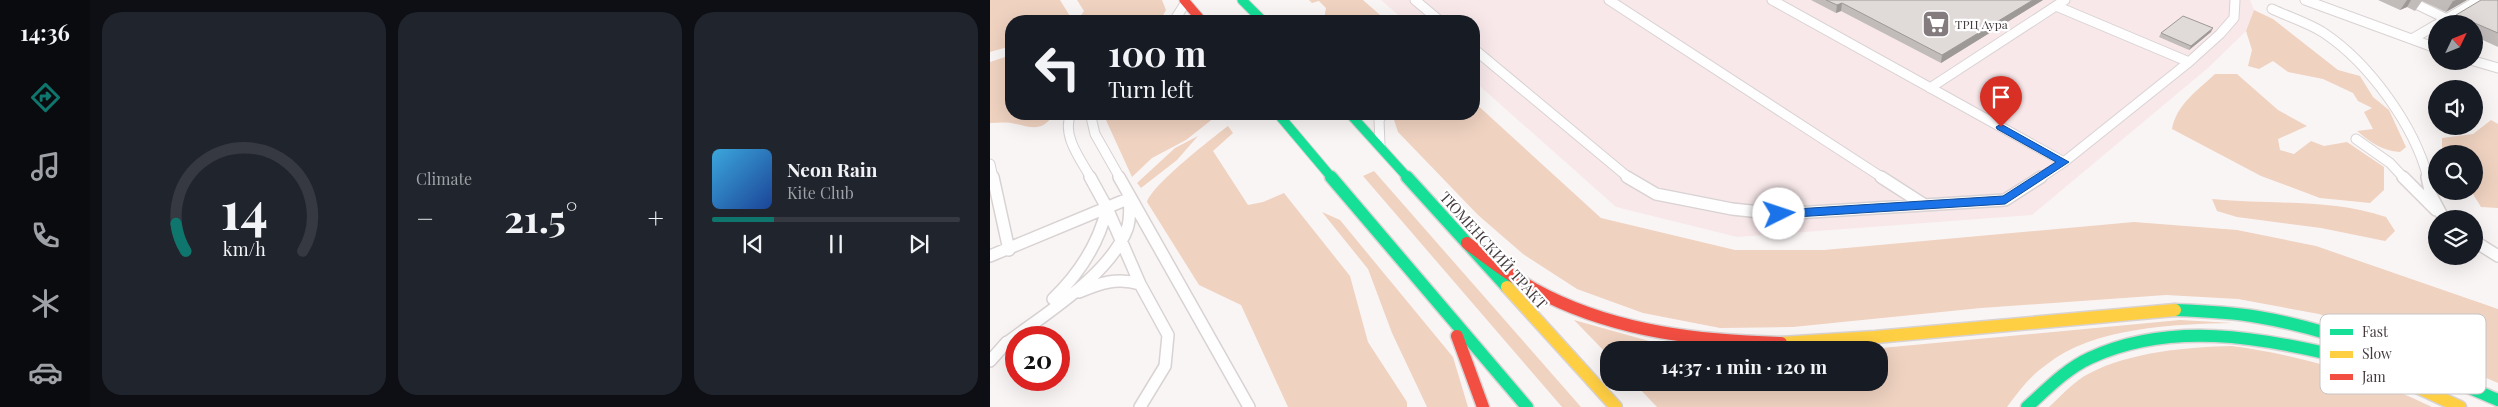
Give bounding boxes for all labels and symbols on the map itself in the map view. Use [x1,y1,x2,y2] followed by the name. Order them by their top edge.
[1921,9,1951,39] supermarket icon: ТРЦ Аура
[2428,15,2482,70] north arrow
[1955,16,2008,32] place label: ТРЦ Аура
[1980,76,2022,127] pin
[1436,187,1552,313] street label: ТЮМЕНСКИЙ ТРАКТ
[1752,187,1804,239] position arrow
[2320,314,2486,394] legend
[2362,322,2389,341] text: Fast
[1005,326,1070,391] speed limit sign: 20
[2362,344,2392,363] text: Slow
[2361,367,2386,386] text: Jam

